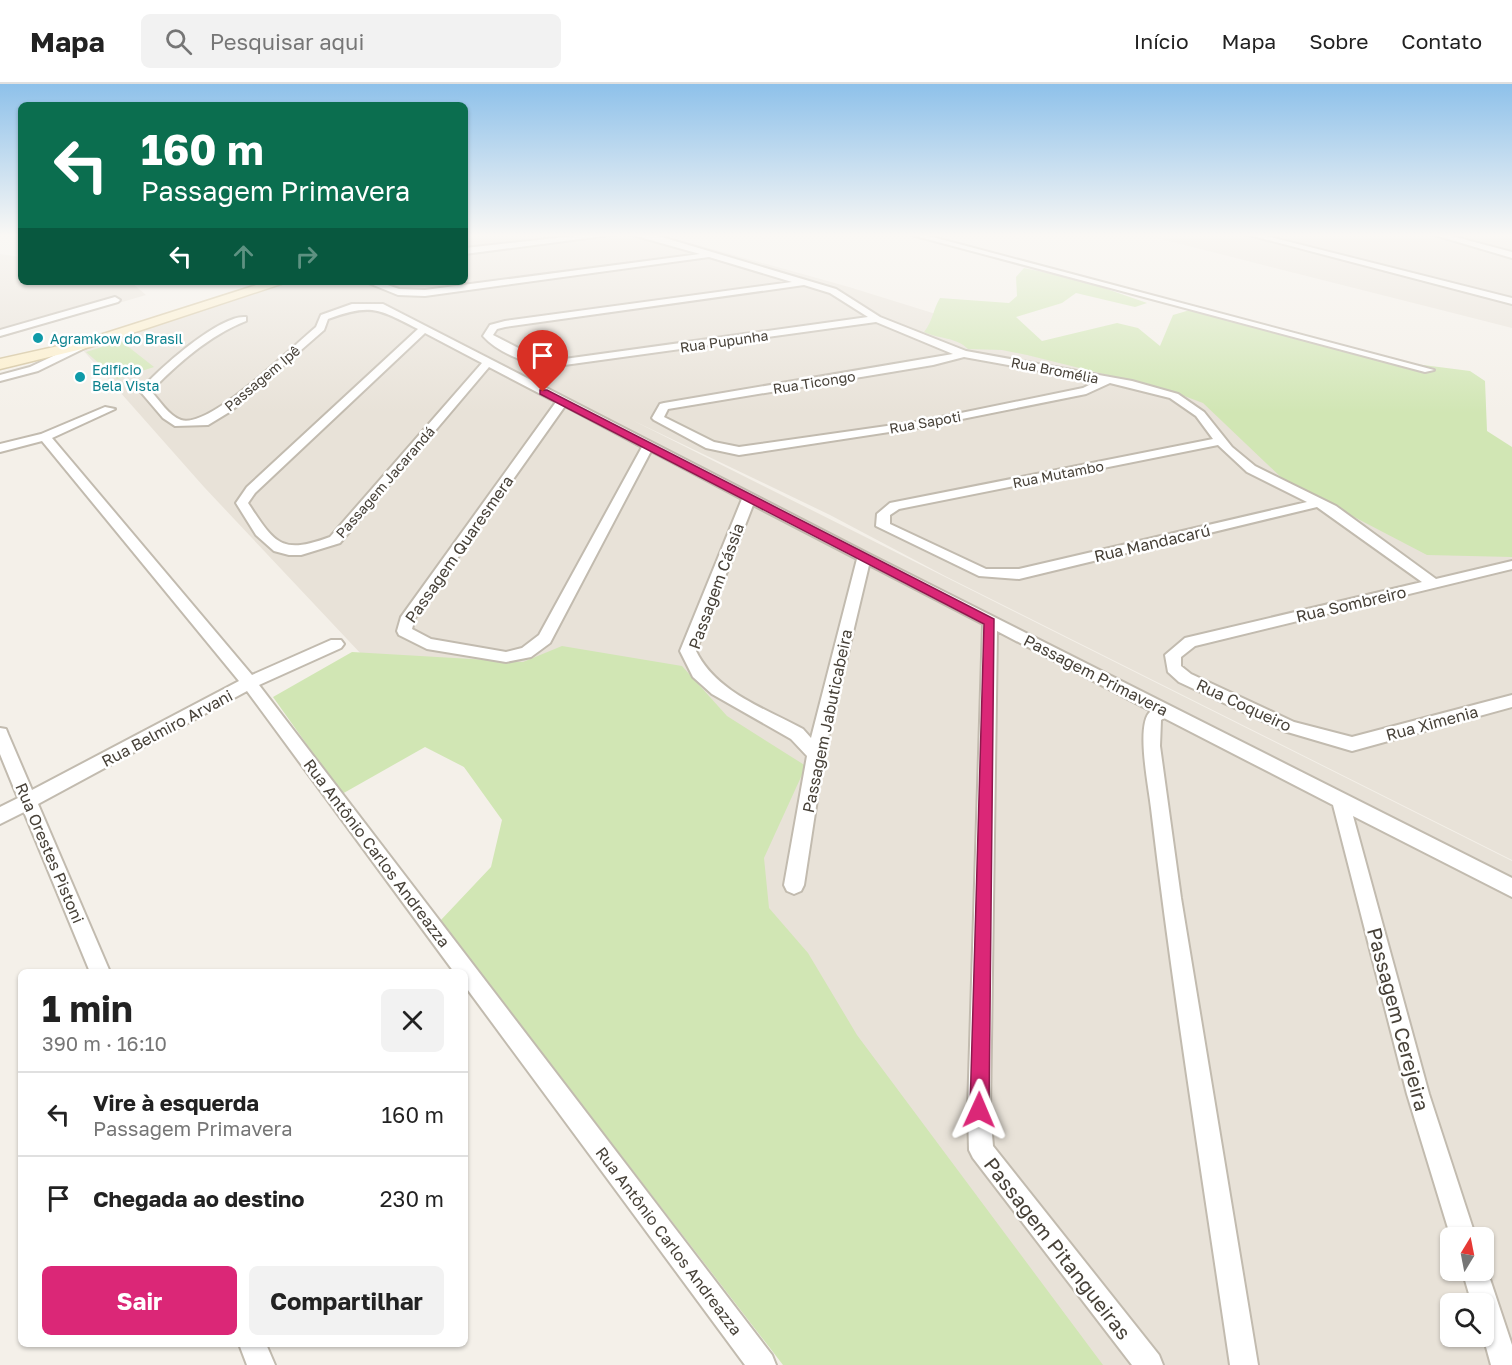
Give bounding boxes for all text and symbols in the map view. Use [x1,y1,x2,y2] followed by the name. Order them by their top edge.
[141,14,561,68] search box
[30,25,105,58] text: Mapa
[162,25,195,58] icon: search
[210,28,364,55] text: Pesquisar aqui
[1134,28,1189,54] text: Início
[1222,28,1276,54] text: Mapa
[1309,28,1368,54] text: Sobre
[1401,28,1482,54] text: Contato
[141,124,264,174] text: 160 m
[42,126,120,204] icon: left
[141,175,410,207] text: Passagem Primavera
[164,240,197,273] icon: left
[227,240,260,273] icon: ahead
[290,240,323,273] icon: right
[679,326,769,356] street label: Rua Pupunha
[50,330,183,347] place label: Agramkow do Brasil
[517,330,568,392] pin
[31,331,45,345] marker: Agramkow do Brasil
[526,339,559,372] icon: arrive
[221,341,303,415] street label: Passagem Ipê
[1010,353,1100,387] street label: Rua Bromélia
[92,361,159,394] place label: Edificio Bela Vista
[772,367,856,397] street label: Rua Ticongo
[73,370,87,384] marker: Edificio Bela Vista
[888,407,962,437] street label: Rua Sapoti
[332,423,438,541] street label: Passagem Jacarandá
[1011,457,1105,491] street label: Rua Mutambo
[400,471,518,627] street label: Passagem Quaresmera
[684,520,748,652] street label: Passagem Cássia
[1092,520,1212,566] street label: Rua Mandacarú
[1294,582,1408,626] street label: Rua Sombreiro
[798,627,856,815] street label: Passagem Jabuticabeira
[1020,630,1172,720] street label: Passagem Primavera
[1193,674,1295,736] street label: Rua Coqueiro
[98,685,236,771] street label: Rua Belmiro Arvani
[1384,701,1480,745] street label: Rua Ximenia
[300,755,454,951] street label: Rua Antônio Carlos Andreazza
[11,780,89,926] street label: Rua Orestes Pistoni
[1363,925,1435,1113] street label: Passagem Cerejeira
[42,987,133,1030] text: 1 min
[381,989,444,1052] button: close
[42,1031,167,1055] text: 390 m · 16:10
[947,1078,1011,1142] position arrow
[93,1089,259,1116] text: Vire à esquerda
[42,1098,75,1131] icon: left
[381,1101,444,1128] text: 160 m
[93,1116,292,1140] text: Passagem Primavera
[592,1143,746,1339] street label: Rua Antônio Carlos Andreazza
[980,1152,1136,1344] street label: Passagem Pitangueiras
[42,1182,75,1215] icon: arrive
[93,1185,305,1212] text: Chegada ao destino
[380,1185,444,1212] text: 230 m
[1440,1227,1494,1281] north arrow
[1440,1227,1494,1347] map controls
[42,1266,237,1335] button: Sair
[249,1266,444,1335] button: Compartilhar
[1440,1293,1494,1347] button: search

